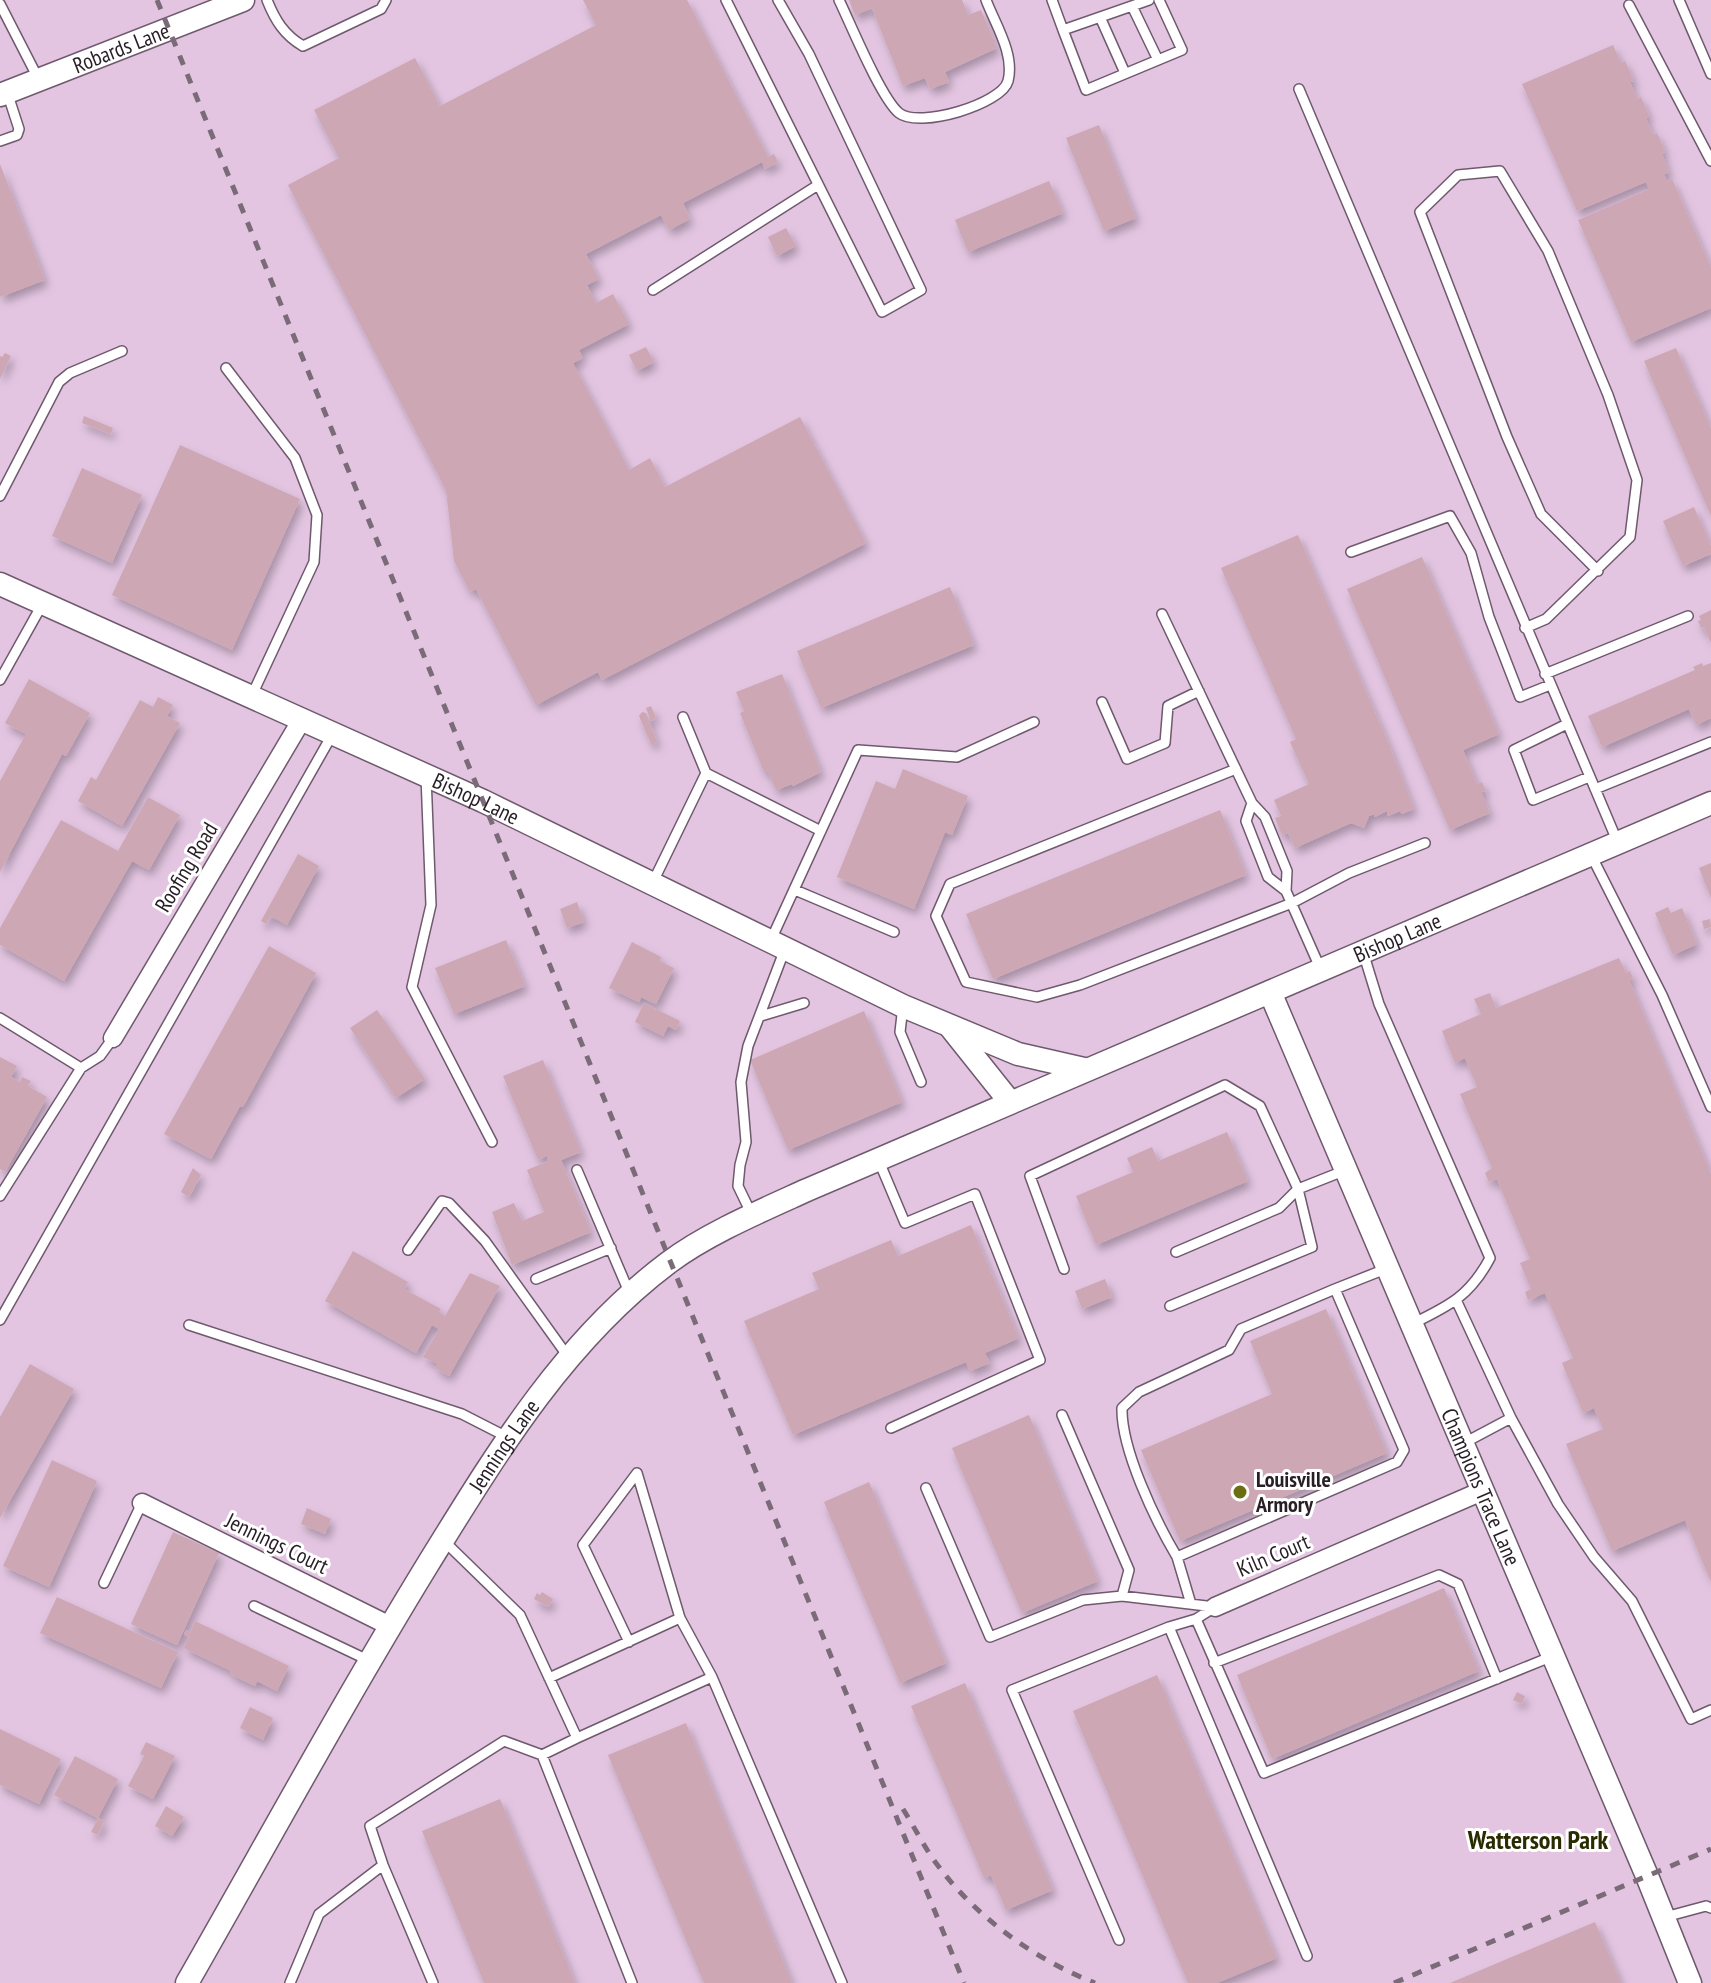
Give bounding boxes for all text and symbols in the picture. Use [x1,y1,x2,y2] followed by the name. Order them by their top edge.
[69,16,174,79] street label: Robards Lane
[428,766,524,831] street label: Bishop Lane
[148,817,224,917] street label: Roofing Road
[1349,906,1445,968] street label: Bishop Lane
[462,1394,545,1498] street label: Jennings Lane
[1435,1404,1527,1570] street label: Champions Trace Lane
[1255,1465,1331,1518] place label: Louisville Armory
[1231,1483,1249,1501] marker: Louisville Armory
[220,1506,333,1580] street label: Jennings Court
[1232,1527,1314,1583] street label: Kiln Court
[1467,1823,1609,1856] district label: Watterson Park

